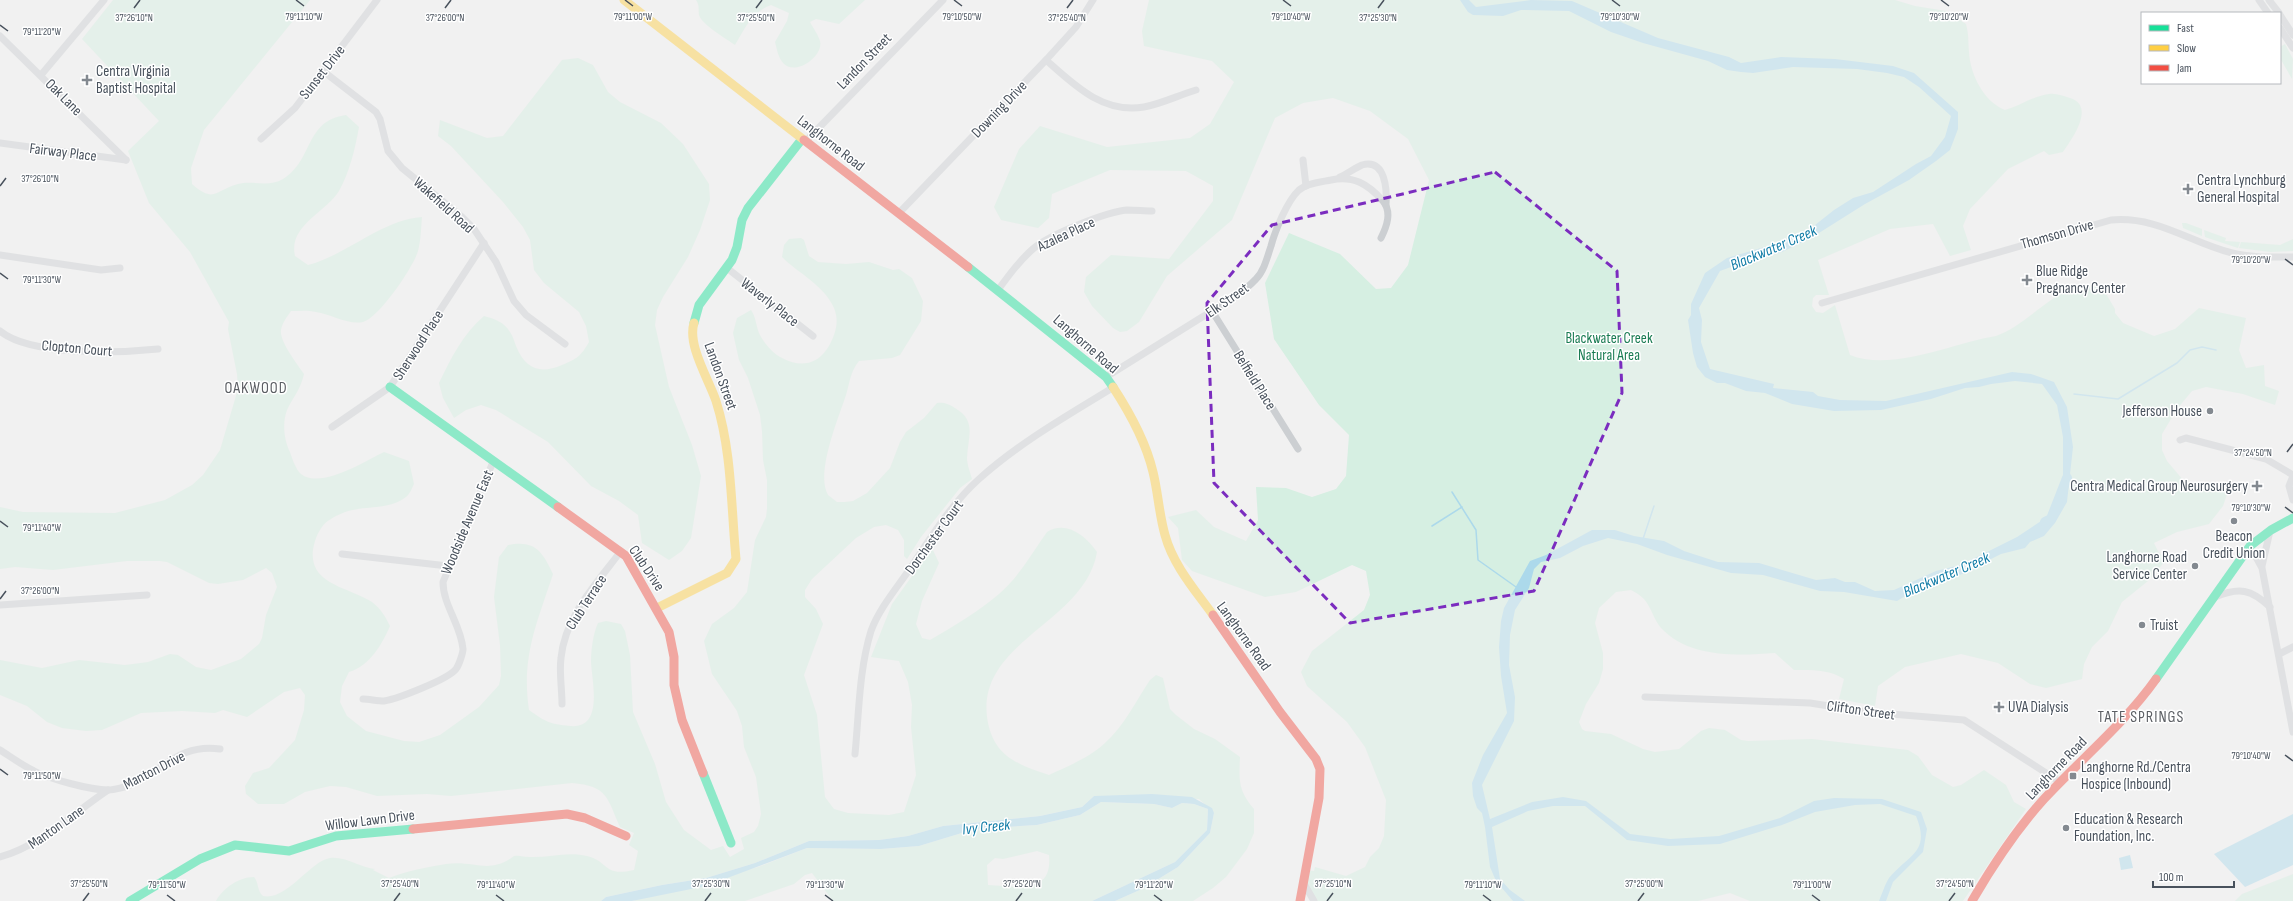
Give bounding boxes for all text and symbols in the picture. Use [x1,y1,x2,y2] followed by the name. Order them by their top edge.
[285,11,323,23] text: 79°11'10"W
[614,11,653,23] text: 79°11'00"W
[943,11,982,23] text: 79°10'50"W
[1271,11,1311,23] text: 79°10'40"W
[1600,11,1640,23] text: 79°10'30"W
[1930,11,1969,23] text: 79°10'20"W
[115,12,153,24] text: 37°26'10"N
[426,12,464,24] text: 37°26'00"N
[737,12,775,24] text: 37°25'50"N
[1048,12,1086,24] text: 37°25'40"N
[1359,12,1397,24] text: 37°25'30"N
[2141,12,2281,84] legend
[2177,21,2194,36] text: Fast
[23,26,61,38] text: 79°11'20"W
[833,29,896,93] street label: Landon Street
[295,41,349,103] street label: Sunset Drive
[2177,41,2196,56] text: Slow
[2176,61,2192,76] text: Jam
[96,62,176,98] place label: Centra Virginia Baptist Hospital
[81,74,93,86] marker: Centra Virginia Baptist Hospital
[41,75,86,120] street label: Oak Lane
[967,77,1031,142] street label: Downing Drive
[793,111,868,176] street label: Langhorne Road
[28,139,98,166] street label: Fairway Place
[2197,171,2286,207] place label: Centra Lynchburg General Hospital
[21,173,59,185] text: 37°26'10"N
[409,173,478,238] street label: Wakefield Road
[2182,183,2194,195] marker: Centra Lynchburg General Hospital
[1033,213,1098,256] street label: Azalea Place
[2019,215,2096,254] street label: Thomson Drive
[1727,221,1821,275] water label: Blackwater Creek
[2232,254,2271,266] text: 79°10'20"W
[2036,262,2126,298] place label: Blue Ridge Pregnancy Center
[23,274,61,286] text: 79°11'30"W
[737,274,803,331] street label: Waverly Place
[2021,274,2033,286] marker: Blue Ridge Pregnancy Center
[1202,278,1253,322] street label: Elk Street
[389,307,448,384] street label: Sherwood Place
[1049,311,1122,378] street label: Langhorne Road
[1565,329,1653,365] park label: Blackwater Creek Natural Area
[41,336,113,361] street label: Clopton Court
[700,340,742,413] street label: Landon Street
[1229,347,1280,413] street label: Belfield Place
[224,379,288,398] district label: OAKWOOD
[2122,402,2202,421] place label: Jefferson House
[2205,406,2215,416] marker: Jefferson House
[2234,447,2272,459] text: 37°24'50"N
[437,467,498,577] street label: Woodside Avenue East
[2070,477,2248,496] place label: Centra Medical Group Neurosurgery
[2251,480,2263,492] marker: Centra Medical Group Neurosurgery
[901,496,968,578] street label: Dorchester Court
[2231,502,2271,514] text: 79°10'30"W
[2229,516,2239,526] marker: Beacon Credit Union
[23,522,61,534] text: 79°11'40"W
[2203,527,2265,563] place label: Beacon Credit Union
[624,542,669,595] street label: Club Drive
[1900,548,1994,602] water label: Blackwater Creek
[2106,548,2188,584] place label: Langhorne Road Service Center
[2190,561,2200,571] marker: Langhorne Road Service Center
[562,571,611,634] street label: Club Terrace
[21,585,59,597] text: 37°26'00"N
[1212,598,1275,674] street label: Langhorne Road
[2150,616,2179,635] place label: Truist
[2137,620,2147,630] marker: Truist
[1826,696,1897,725] street label: Clifton Street
[2008,698,2069,717] place label: UVA Dialysis
[1993,701,2005,713] marker: UVA Dialysis
[2098,708,2184,727] district label: TATE SPRINGS
[2022,733,2091,804] street label: Langhorne Road
[120,747,188,794] street label: Manton Drive
[2231,750,2271,762] text: 79°10'40"W
[2081,758,2191,794] place label: Langhorne Rd./Centra Hospice (Inbound)
[23,770,61,782] text: 79°11'50"W
[2068,771,2078,781] marker: Langhorne Rd./Centra Hospice (Inbound)
[24,801,88,854] street label: Manton Lane
[324,806,416,835] street label: Willow Lawn Drive
[2074,810,2183,846] place label: Education & Research Foundation, Inc.
[961,815,1012,839] water label: Ivy Creek
[2061,823,2071,833] marker: Education & Research Foundation, Inc.
[2153,863,2234,889] scale bar
[2159,870,2184,885] text: 100 m
[70,878,108,890] text: 37°25'50"N
[381,878,419,890] text: 37°25'40"N
[692,878,730,890] text: 37°25'30"N
[1003,878,1041,890] text: 37°25'20"N
[1314,878,1352,890] text: 37°25'10"N
[1625,878,1663,890] text: 37°25'00"N
[1936,878,1974,890] text: 37°24'50"N
[148,879,186,891] text: 79°11'50"W
[477,879,515,891] text: 79°11'40"W
[806,879,844,891] text: 79°11'30"W
[1135,879,1173,891] text: 79°11'20"W
[1464,879,1502,891] text: 79°11'10"W
[1793,879,1832,891] text: 79°11'00"W

